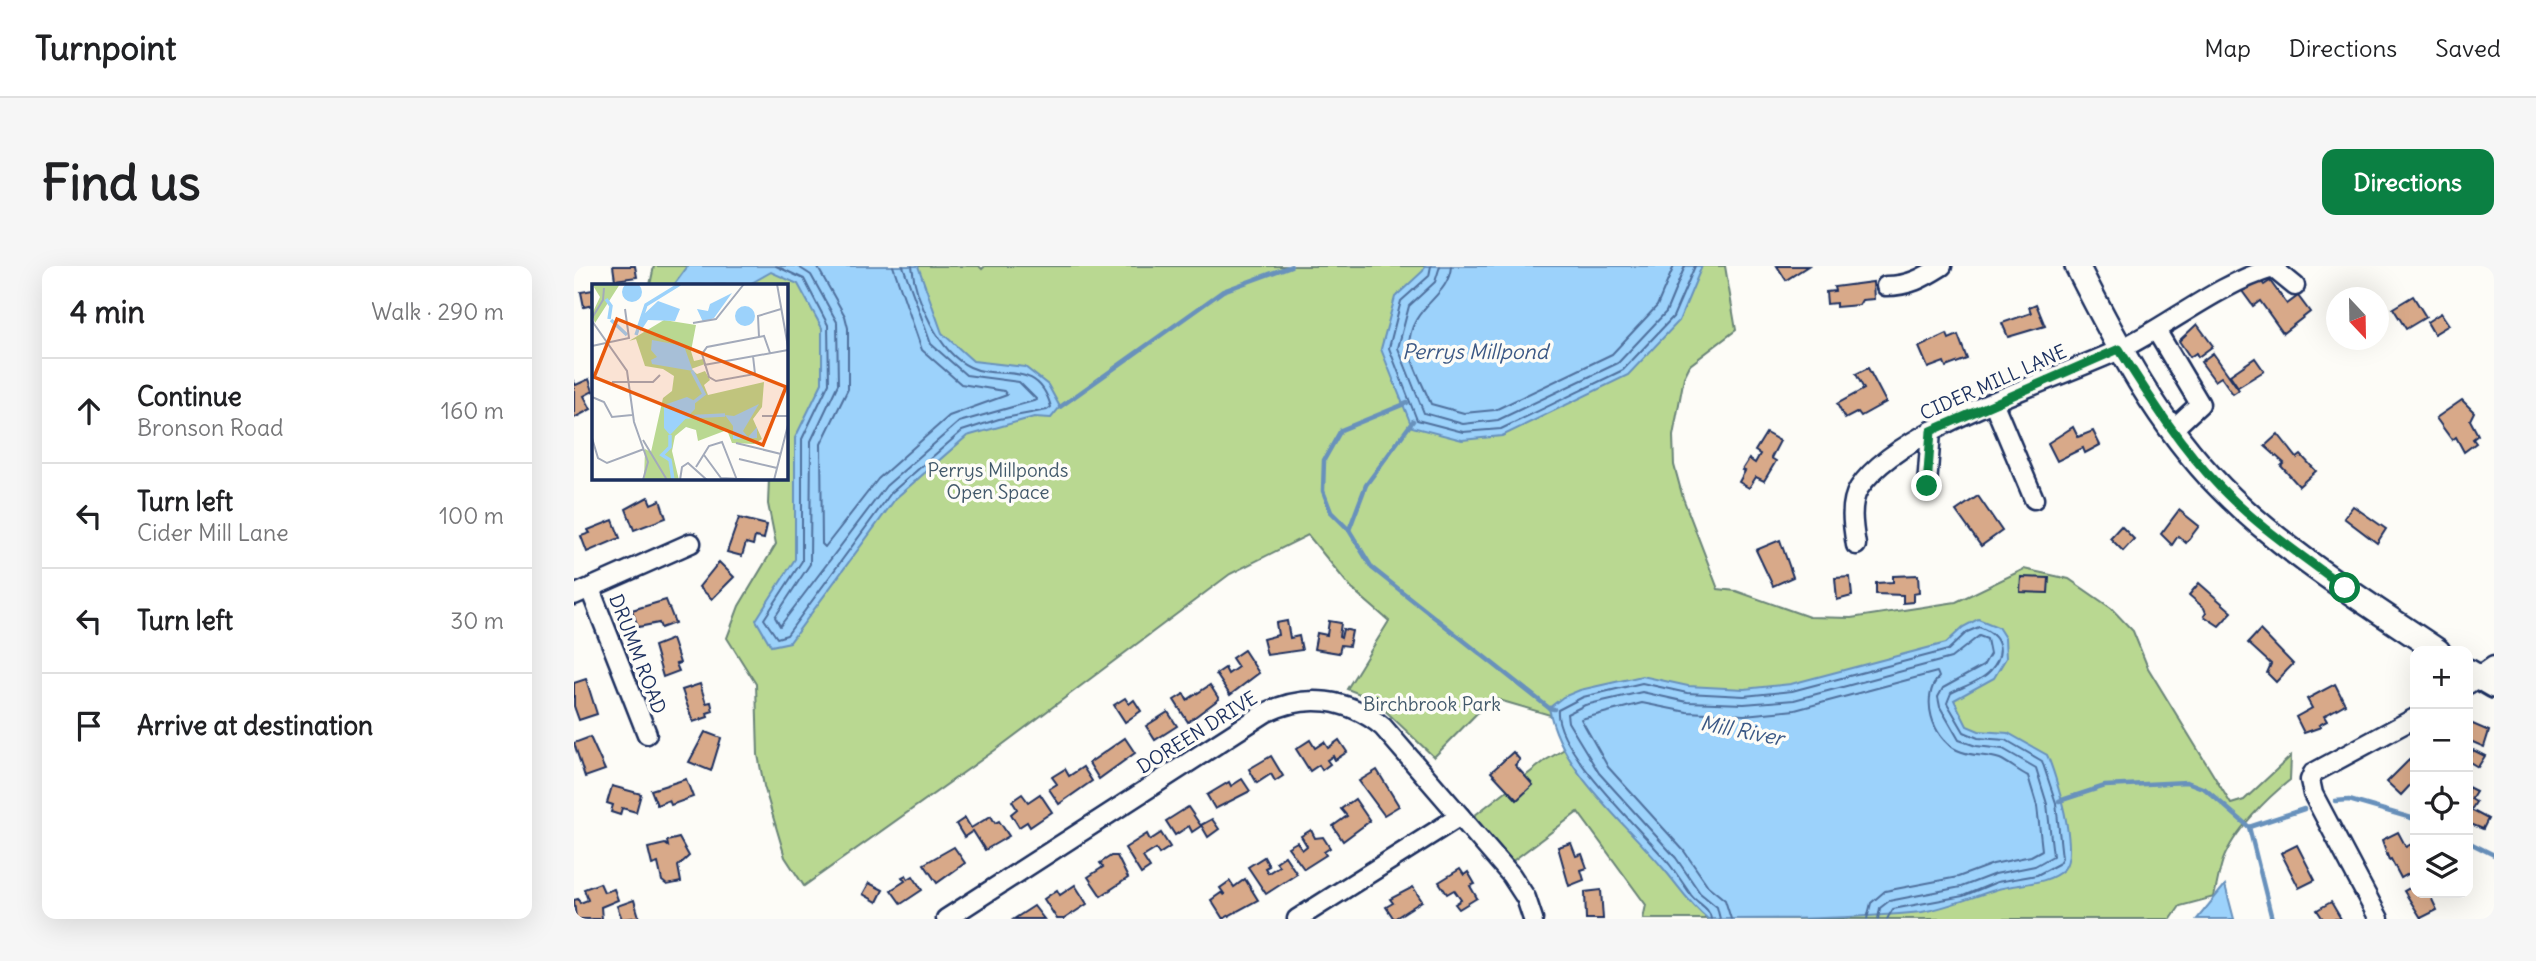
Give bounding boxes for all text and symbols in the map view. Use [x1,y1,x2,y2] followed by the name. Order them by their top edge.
[35,27,176,69] text: Turnpoint
[2204,33,2251,63] text: Map
[2289,33,2397,63] text: Directions
[2435,33,2501,63] text: Saved
[2322,149,2494,215] button: Directions
[42,152,200,213] text: Find us
[592,284,788,480] inset map
[2326,287,2389,350] north arrow
[70,293,145,331] text: 4 min
[371,297,504,326] text: Walk · 290 m
[1402,338,1551,365] water label: Perrys Millpond
[1916,339,2070,425] street label: CIDER MILL LANE
[137,380,242,413] text: Continue
[70,392,108,430] icon: ahead
[441,396,504,425] text: 160 m
[137,413,284,442] text: Bronson Road
[928,458,1068,504] park label: Perrys Millponds Open Space
[1911,470,1942,501] route end
[137,485,233,518] text: Turn left
[70,497,108,535] icon: left
[439,501,504,530] text: 100 m
[137,518,289,547] text: Cider Mill Lane
[2329,572,2360,603] route start
[604,591,672,717] street label: DRUMM ROAD
[70,602,108,640] icon: left
[137,604,233,637] text: Turn left
[450,606,504,635] text: 30 m
[2410,646,2473,898] map controls
[2410,646,2473,709] button: +
[1133,686,1261,778] street label: DOREEN DRIVE
[1363,692,1501,716] park label: Birchbrook Park
[70,707,108,745] icon: arrive
[137,709,373,742] text: Arrive at destination
[1698,709,1788,752] water label: Mill River
[2410,709,2473,772] button: −
[2410,772,2473,835] button: locate
[2410,835,2473,898] button: layers

